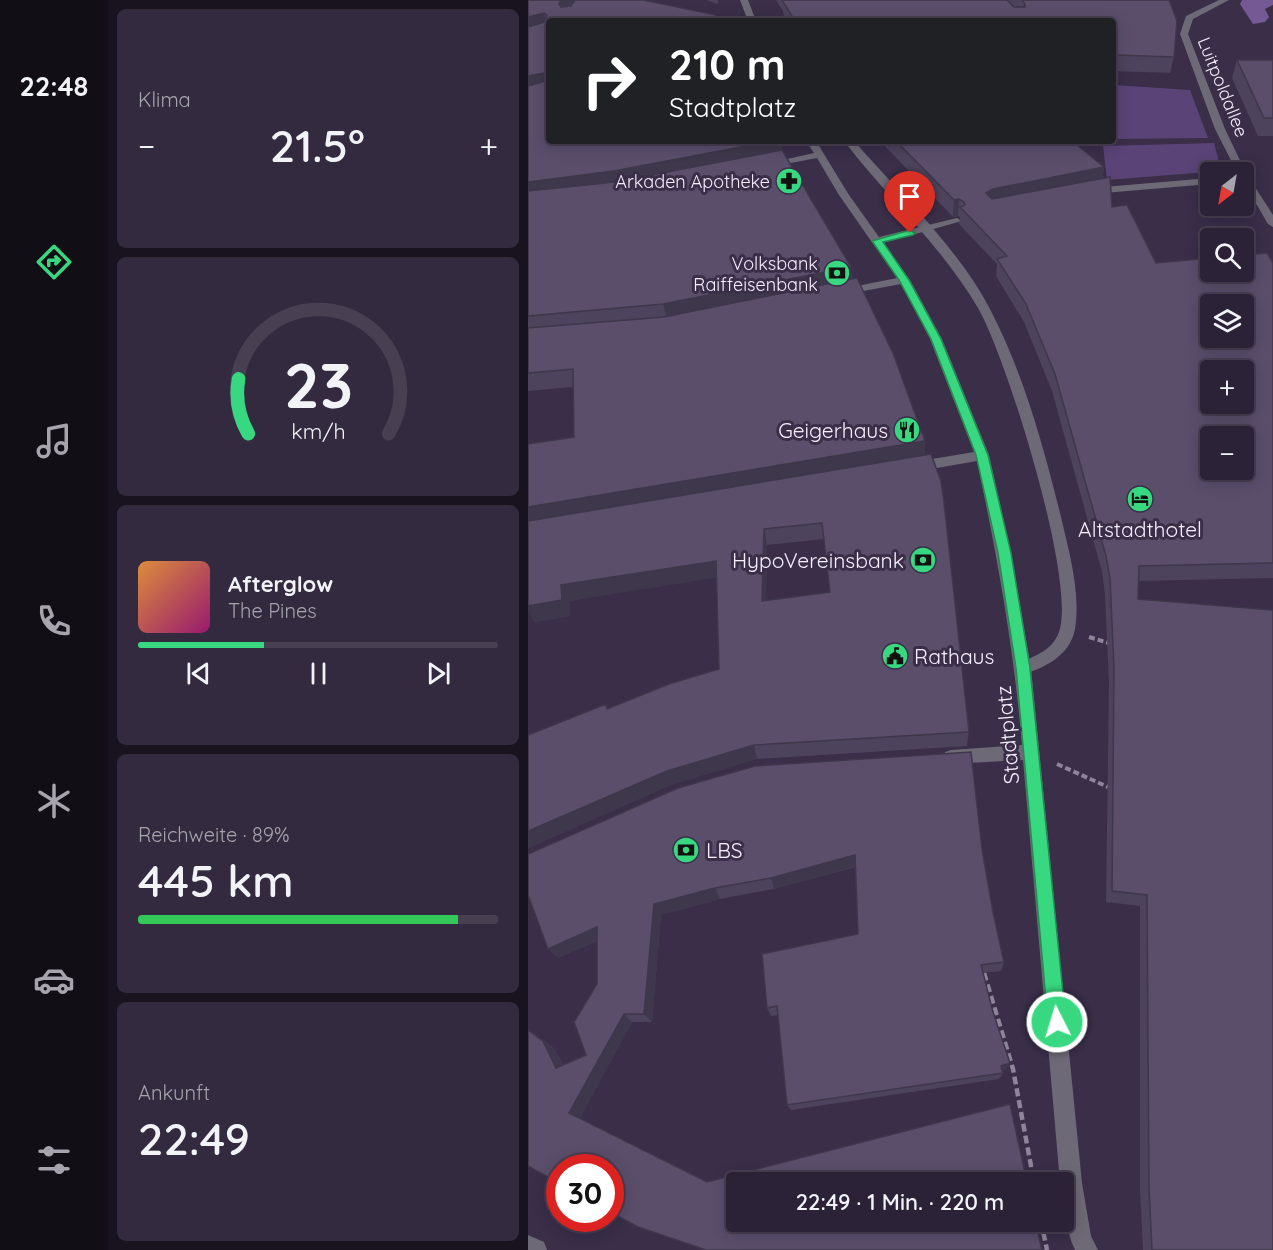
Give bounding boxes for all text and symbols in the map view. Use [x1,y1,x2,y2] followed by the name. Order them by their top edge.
[1193,34,1253,140] street label: Luitpoldallee
[669,38,786,91] text: 210 m
[570,42,648,120] icon: right
[20,69,88,103] text: 22:48
[138,87,191,112] text: Klima
[669,90,796,124] text: Stadtplatz
[270,117,365,173] text: 21.5°
[138,125,155,166] text: −
[479,125,498,166] text: +
[1200,162,1254,216] north arrow
[1200,162,1254,480] map controls
[774,166,804,196] pharmacy icon: Arkaden Apotheke
[615,170,770,193] place label: Arkaden Apotheke
[884,171,935,233] pin
[893,180,926,213] icon: arrive
[1200,228,1254,282] button: search
[33,241,75,283] icon: directions
[693,252,818,296] place label: Volksbank Raiffeisenbank
[822,258,852,288] bank icon: Volksbank Raiffeisenbank
[1200,294,1254,348] button: layers
[283,346,353,424] text: 23
[1200,360,1254,414] button: +
[892,415,922,445] restaurant icon: Geigerhaus
[778,417,888,443] place label: Geigerhaus
[291,418,345,444] text: km/h
[33,420,75,462] icon: music
[1200,426,1254,480] button: −
[1125,484,1155,514] hotel icon: Altstadthotel
[1078,516,1202,542] place label: Altstadthotel
[908,545,938,575] bank icon: HypoVereinsbank
[732,547,904,573] place label: HypoVereinsbank
[228,570,333,598] text: Afterglow
[228,598,317,623] text: The Pines
[33,600,75,642] icon: phone
[880,641,910,671] public building icon: Rathaus
[914,643,994,669] place label: Rathaus
[182,657,215,690] icon: previous
[302,657,335,690] icon: pause
[422,657,455,690] icon: next
[990,685,1024,785] street label: Stadtplatz
[33,780,75,822] icon: climate
[138,822,290,847] text: Reichweite · 89%
[671,835,701,865] bank icon: LBS
[706,837,743,863] place label: LBS
[138,852,294,908] text: 445 km
[33,959,75,1001] icon: car
[1025,990,1089,1054] position arrow
[138,1080,210,1105] text: Ankunft
[138,1110,250,1166] text: 22:49
[33,1139,75,1181] icon: filters
[546,1154,624,1232] speed limit sign: 30
[796,1188,1004,1216] text: 22:49 · 1 Min. · 220 m

